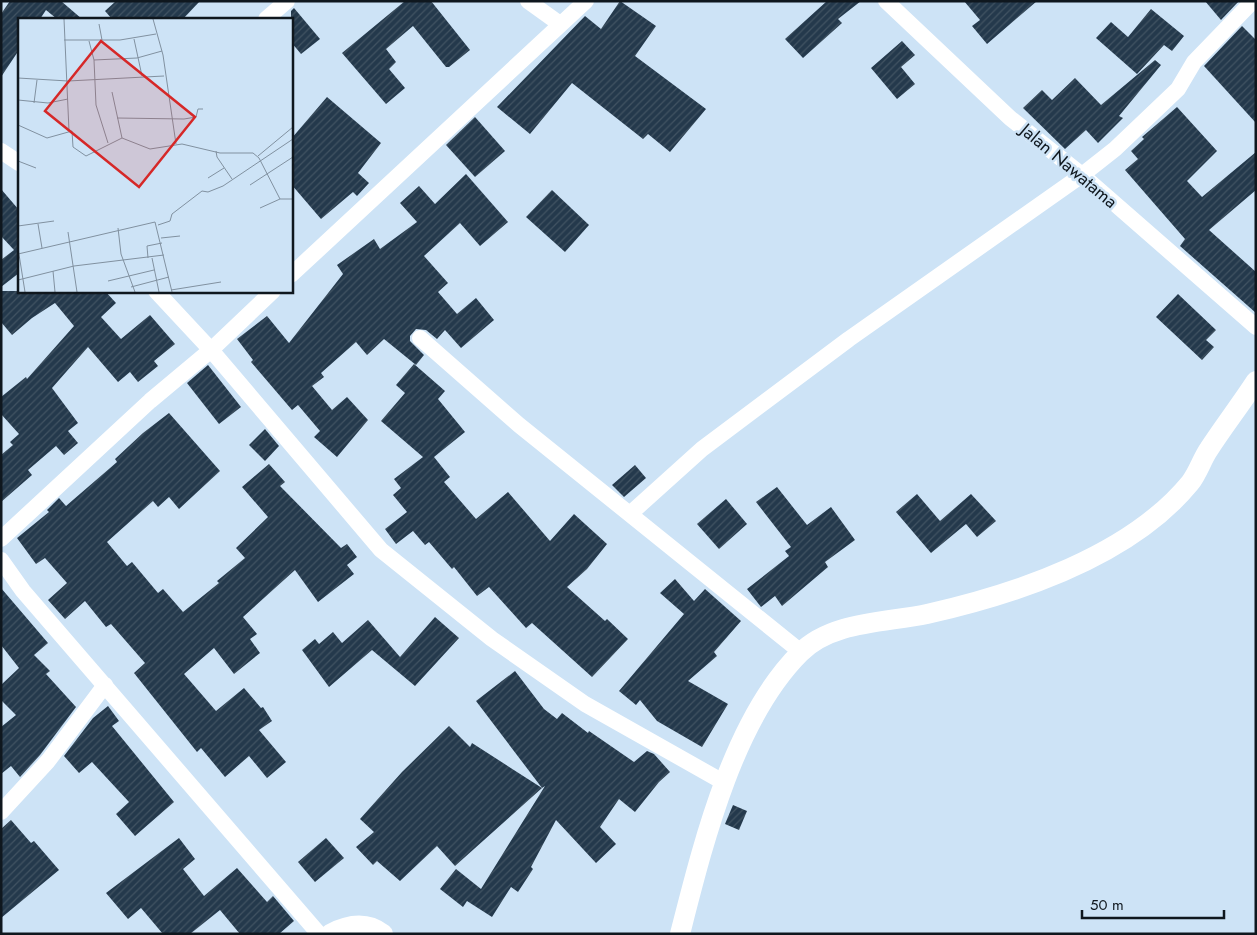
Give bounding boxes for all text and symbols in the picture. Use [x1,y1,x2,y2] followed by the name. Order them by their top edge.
[18,18,292,292] inset map
[1013,116,1123,214] street label: Jalan Nawatama
[1082,888,1224,920] scale bar
[1090,894,1124,916] text: 50 m

